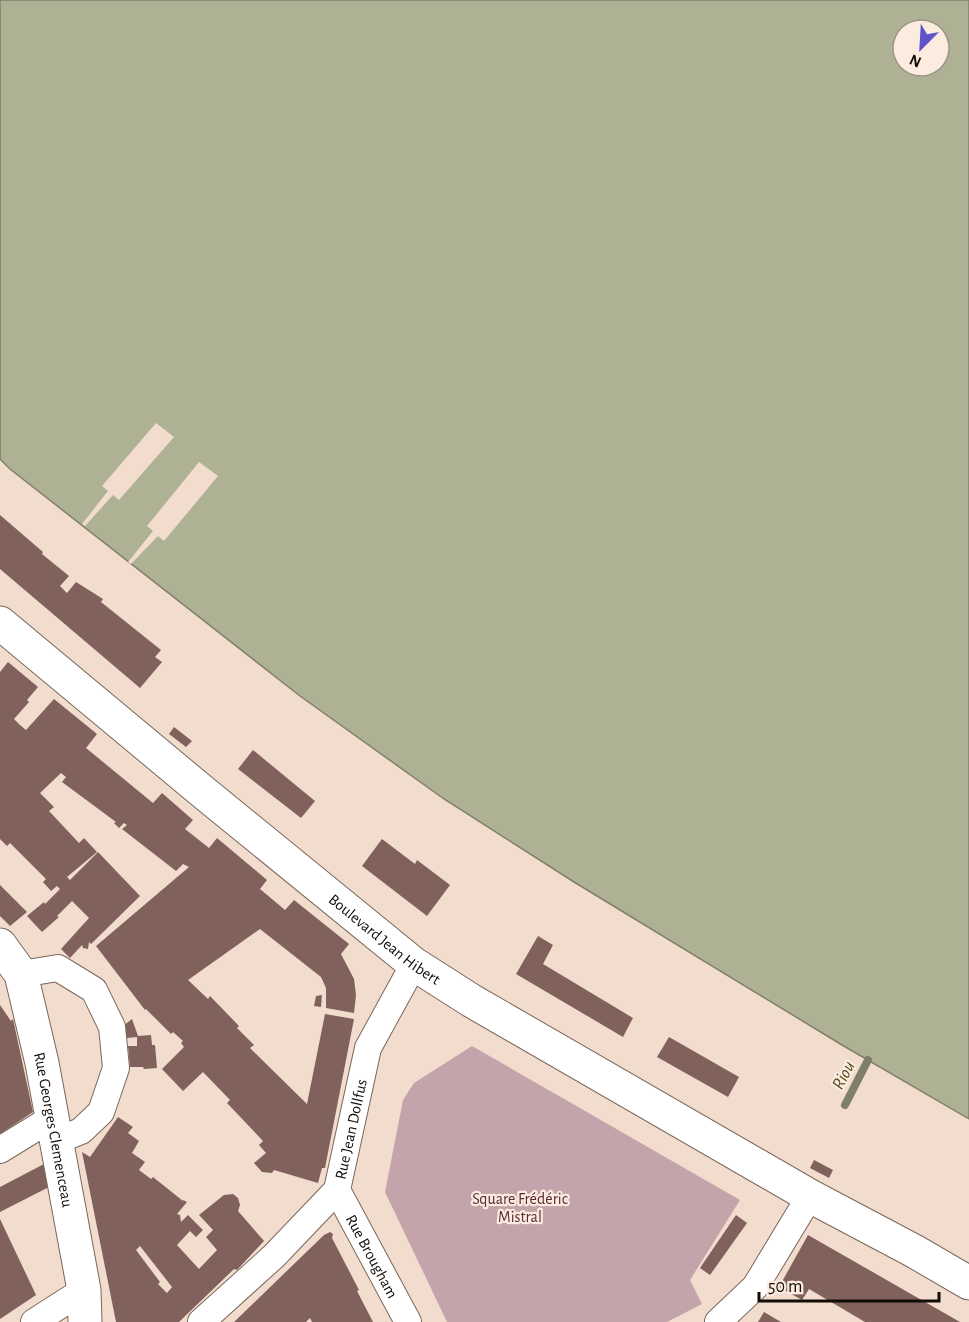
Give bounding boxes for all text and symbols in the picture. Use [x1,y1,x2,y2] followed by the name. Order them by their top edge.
[891,18,951,78] north arrow
[907,51,924,70] text: N
[326,891,443,988] street label: Boulevard Jean Hibert
[31,1051,76,1209] street label: Rue Georges Clemenceau
[829,1058,859,1093] water label: Riou
[333,1078,370,1181] street label: Rue Jean Dollfus
[472,1191,568,1225] park label: Square Frédéric Mistral
[343,1212,401,1301] street label: Rue Brougham
[759,1265,939,1303] scale bar
[768,1278,802,1296] text: 50 m

